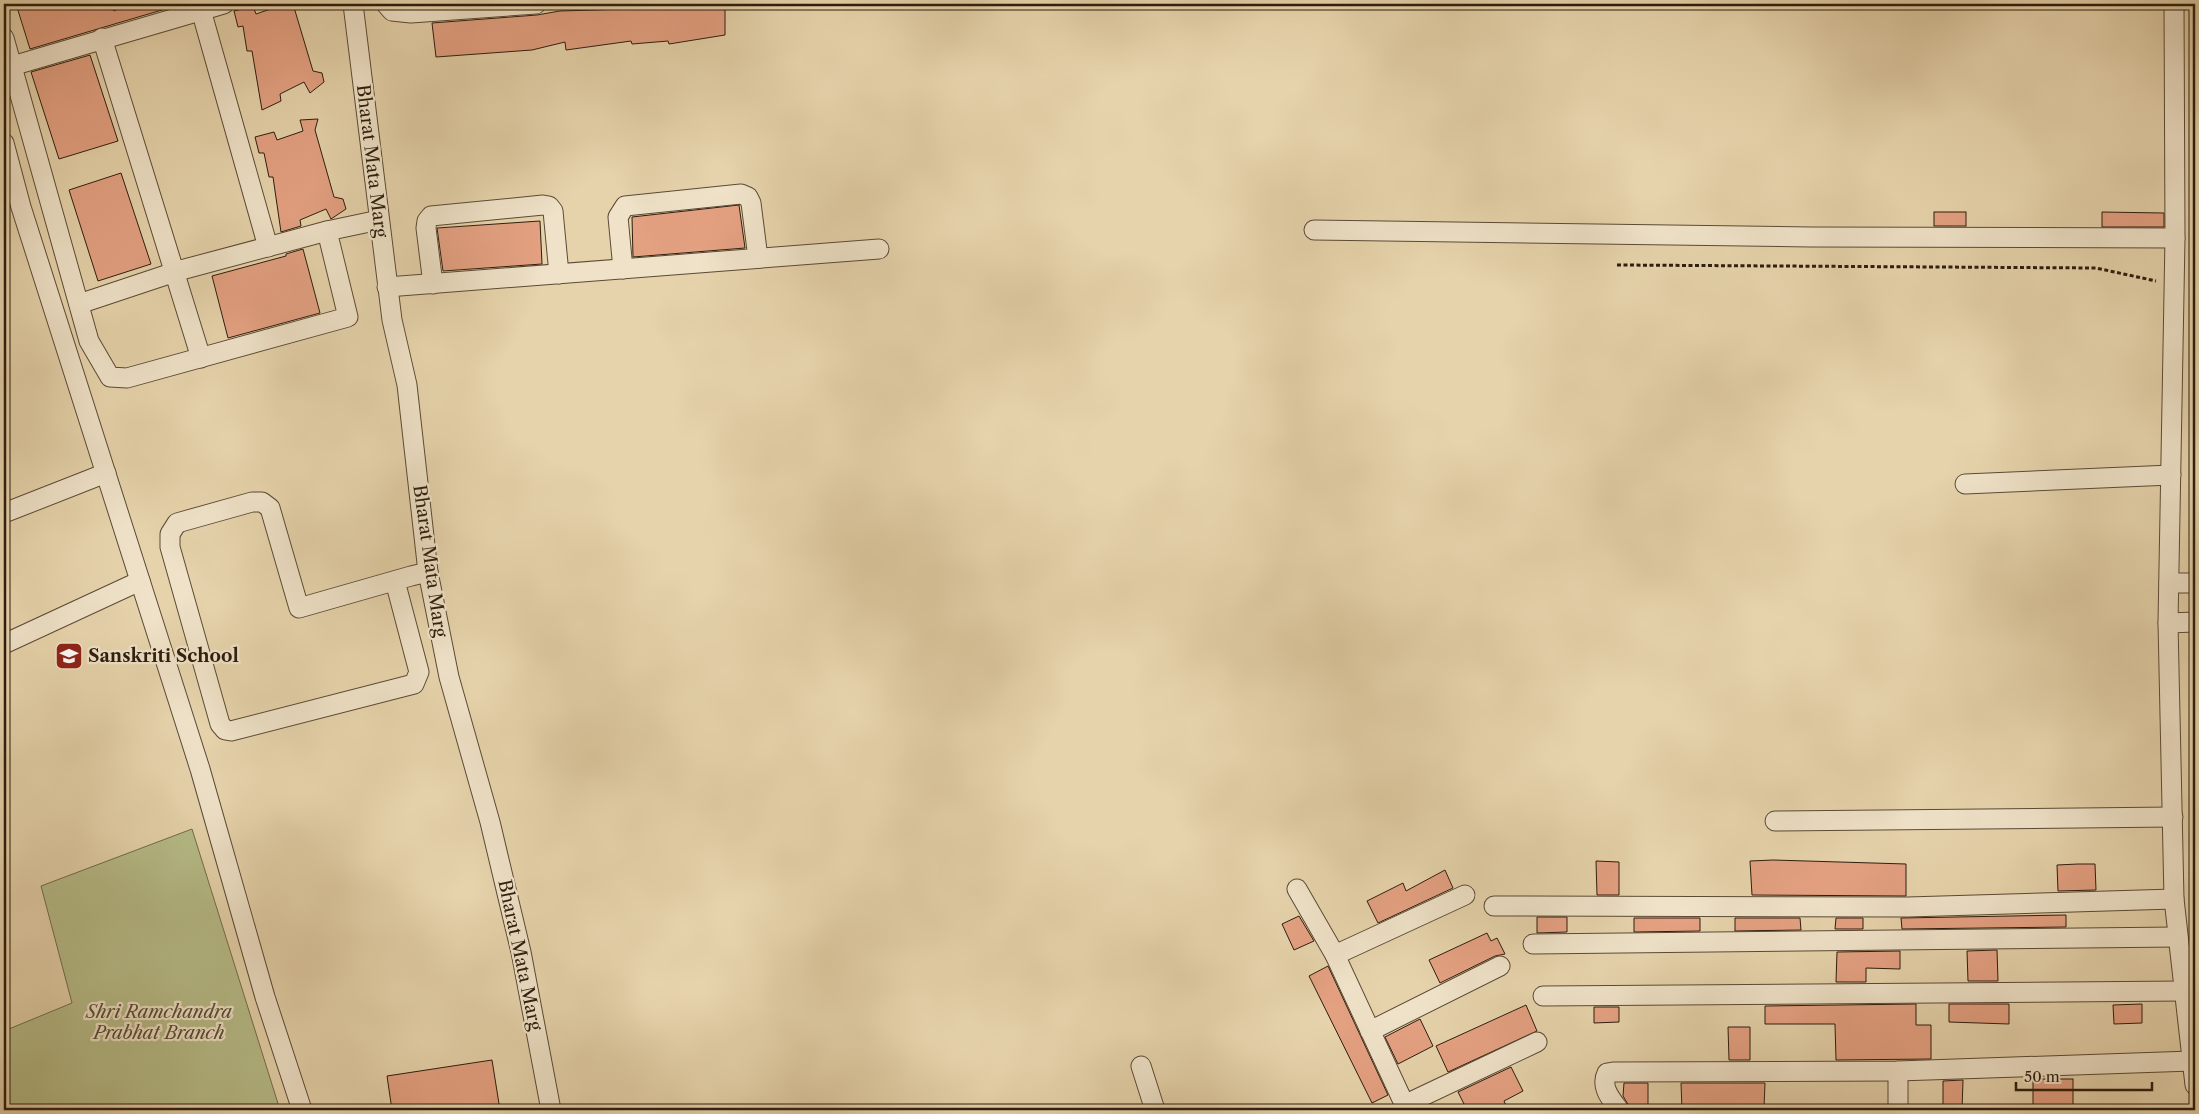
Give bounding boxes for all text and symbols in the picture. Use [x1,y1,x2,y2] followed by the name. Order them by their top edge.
[352,83,392,239] street label: Bharat Mata Marg
[408,483,452,639] street label: Bharat Mata Marg
[54,641,84,671] school or university icon: Sanskriti School
[88,645,239,667] place label: Sanskriti School
[493,877,547,1033] street label: Bharat Mata Marg
[85,1001,232,1044] park label: Shri Ramchandra Prabhat Branch
[2016,1059,2153,1091] scale bar
[2024,1067,2060,1086] text: 50 m

